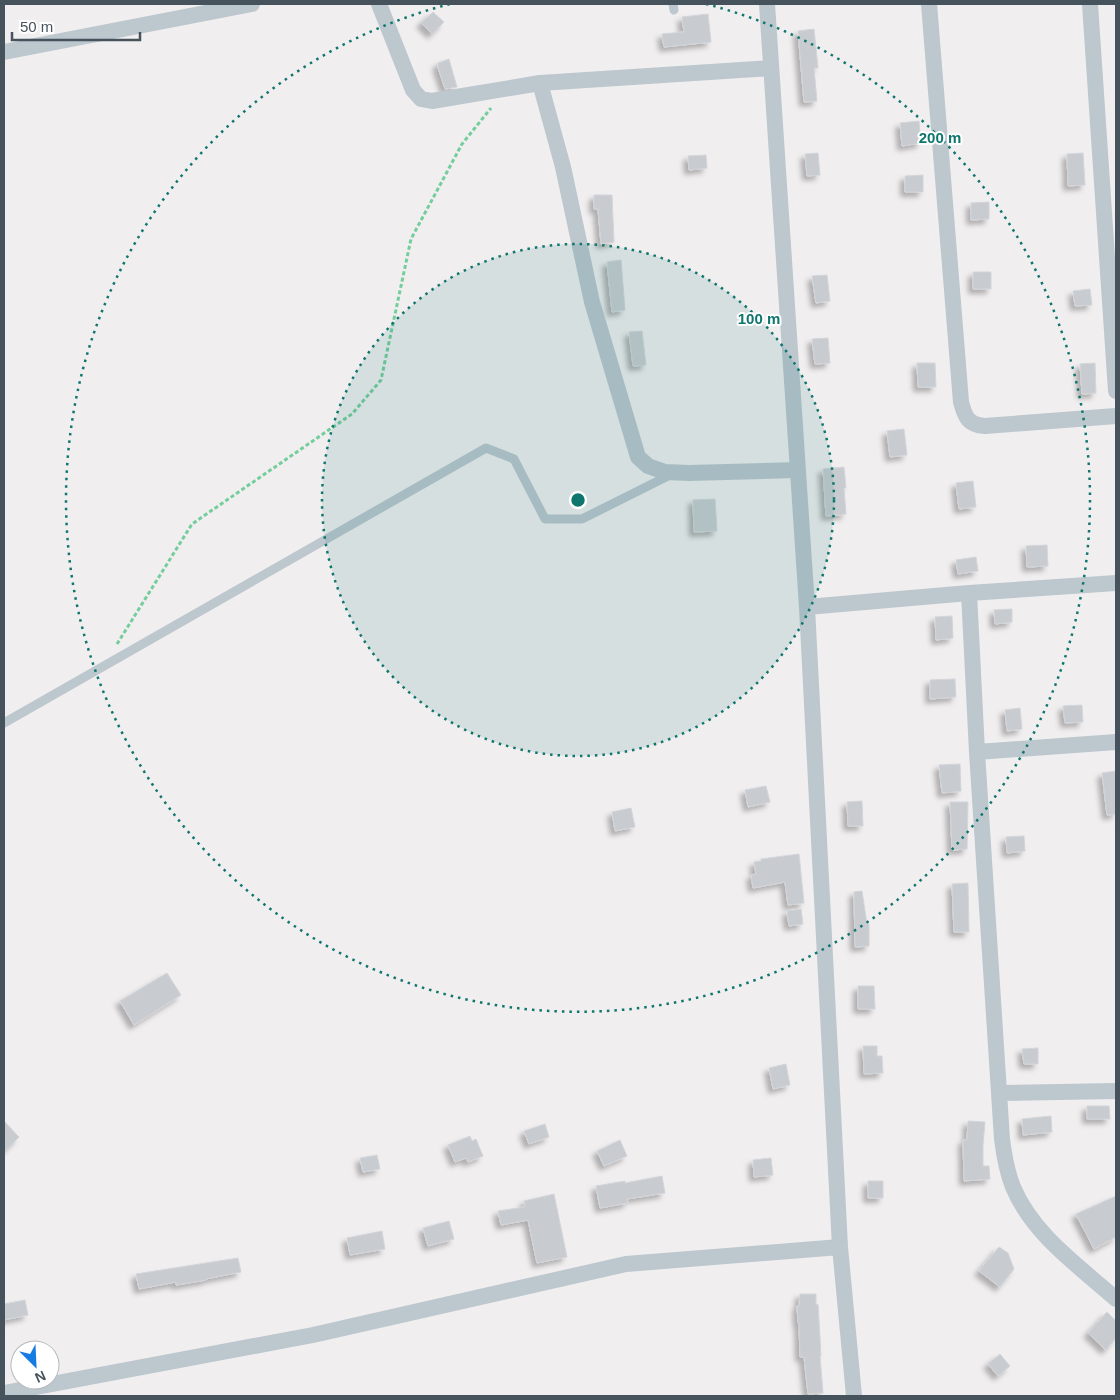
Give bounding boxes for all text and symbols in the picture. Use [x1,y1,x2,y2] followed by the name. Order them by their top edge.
[12,10,140,42] scale bar
[20,18,53,35] text: 50 m
[919,129,961,146] text: 200 m
[738,310,780,327] text: 100 m
[569,491,587,509] centre of rings
[10,1340,60,1390] north arrow
[32,1368,48,1386] text: N

